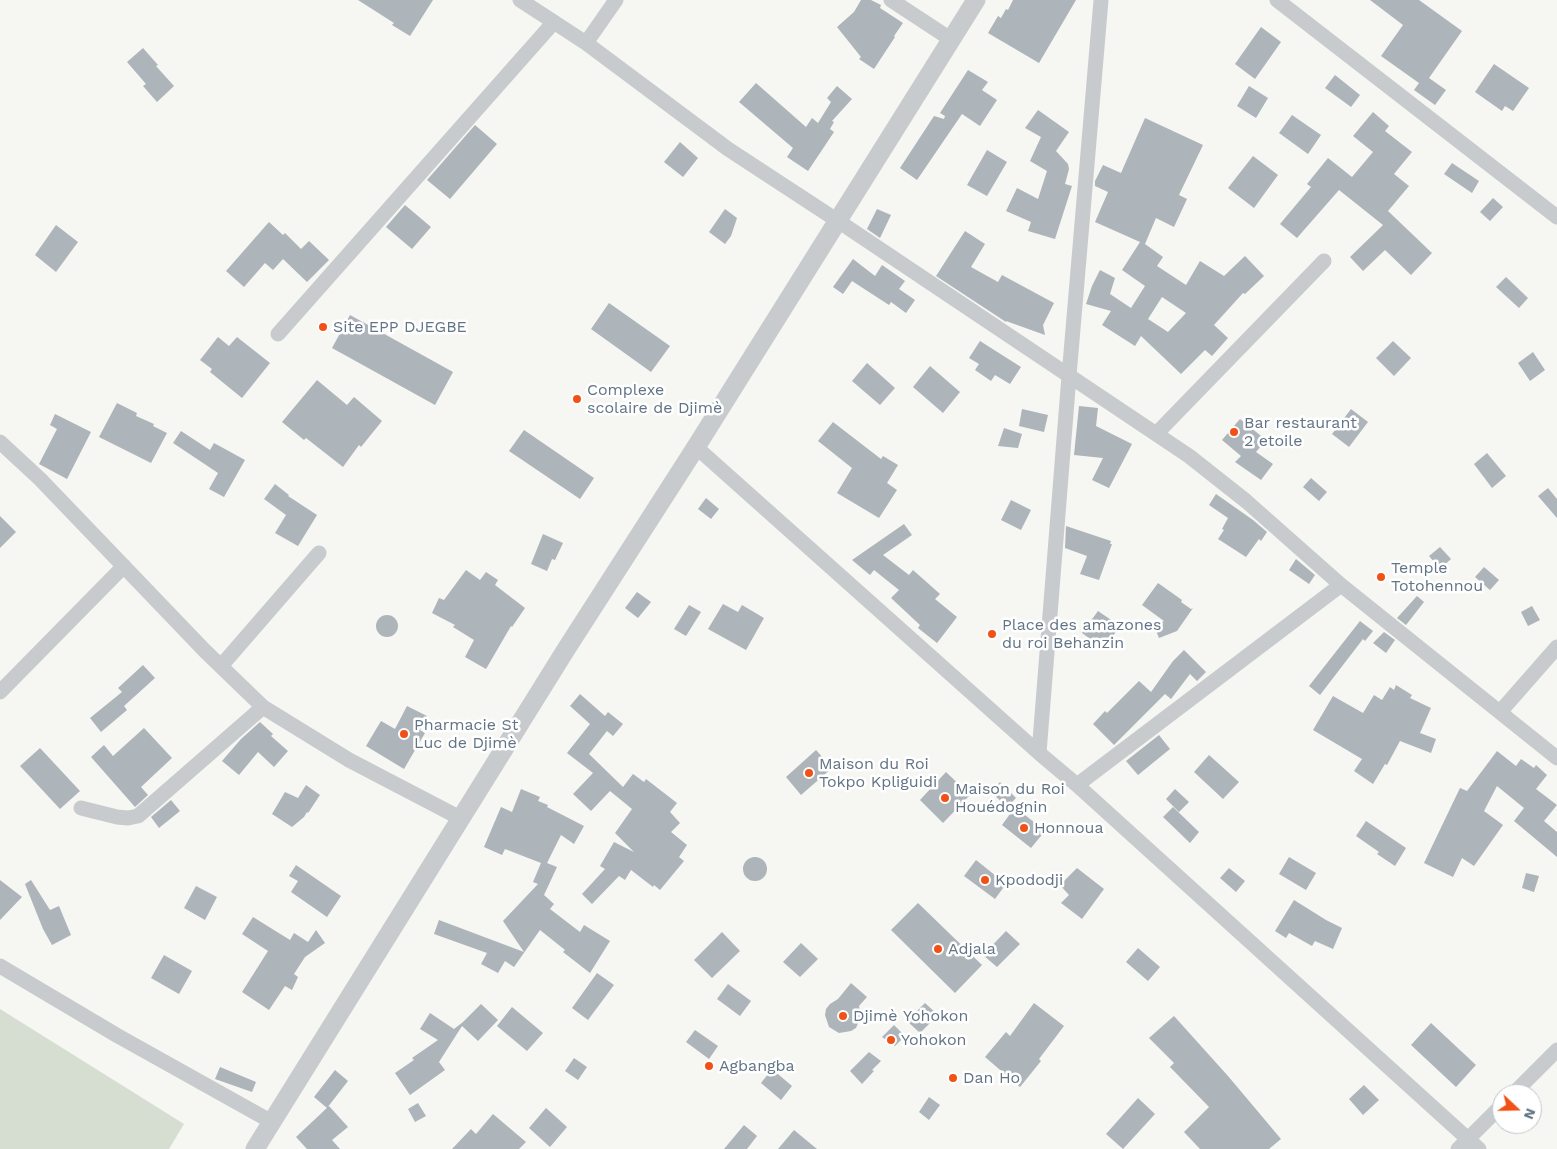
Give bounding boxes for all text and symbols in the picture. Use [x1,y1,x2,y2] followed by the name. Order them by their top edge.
[333,317,467,337] place label: Site EPP DJEGBE
[317,321,329,333] marker: Site EPP DJEGBE
[587,380,722,418] place label: Complexe scolaire de Djimè
[571,393,583,405] marker: Complexe scolaire de Djimè
[1244,413,1357,451] place label: Bar restaurant 2 etoile
[1228,426,1240,438] marker: Bar restaurant 2 etoile
[1391,558,1483,596] place label: Temple Totohennou
[1375,571,1387,583] marker: Temple Totohennou
[1002,615,1161,653] place label: Place des amazones du roi Behanzin
[986,628,998,640] marker: Place des amazones du roi Behanzin
[414,715,518,753] place label: Pharmacie St Luc de Djimè
[398,728,410,740] marker: Pharmacie St Luc de Djimè
[819,754,937,792] place label: Maison du Roi Tokpo Kpliguidi
[803,767,815,779] marker: Maison du Roi Tokpo Kpliguidi
[955,779,1065,817] place label: Maison du Roi Houédognin
[939,792,951,804] marker: Maison du Roi Houédognin
[1034,818,1104,838] place label: Honnoua
[1018,822,1030,834] marker: Honnoua
[995,870,1063,890] place label: Kpododji
[979,874,991,886] marker: Kpododji
[948,939,996,959] place label: Adjala
[932,943,944,955] marker: Adjala
[853,1006,968,1026] place label: Djimè Yohokon
[837,1010,849,1022] marker: Djimè Yohokon
[901,1030,966,1050] place label: Yohokon
[885,1034,897,1046] marker: Yohokon
[719,1056,795,1076] place label: Agbangba
[703,1060,715,1072] marker: Agbangba
[963,1068,1020,1088] place label: Dan Ho
[947,1072,959,1084] marker: Dan Ho
[1492,1084,1542,1134] north arrow
[1521,1106,1539,1122] text: N

